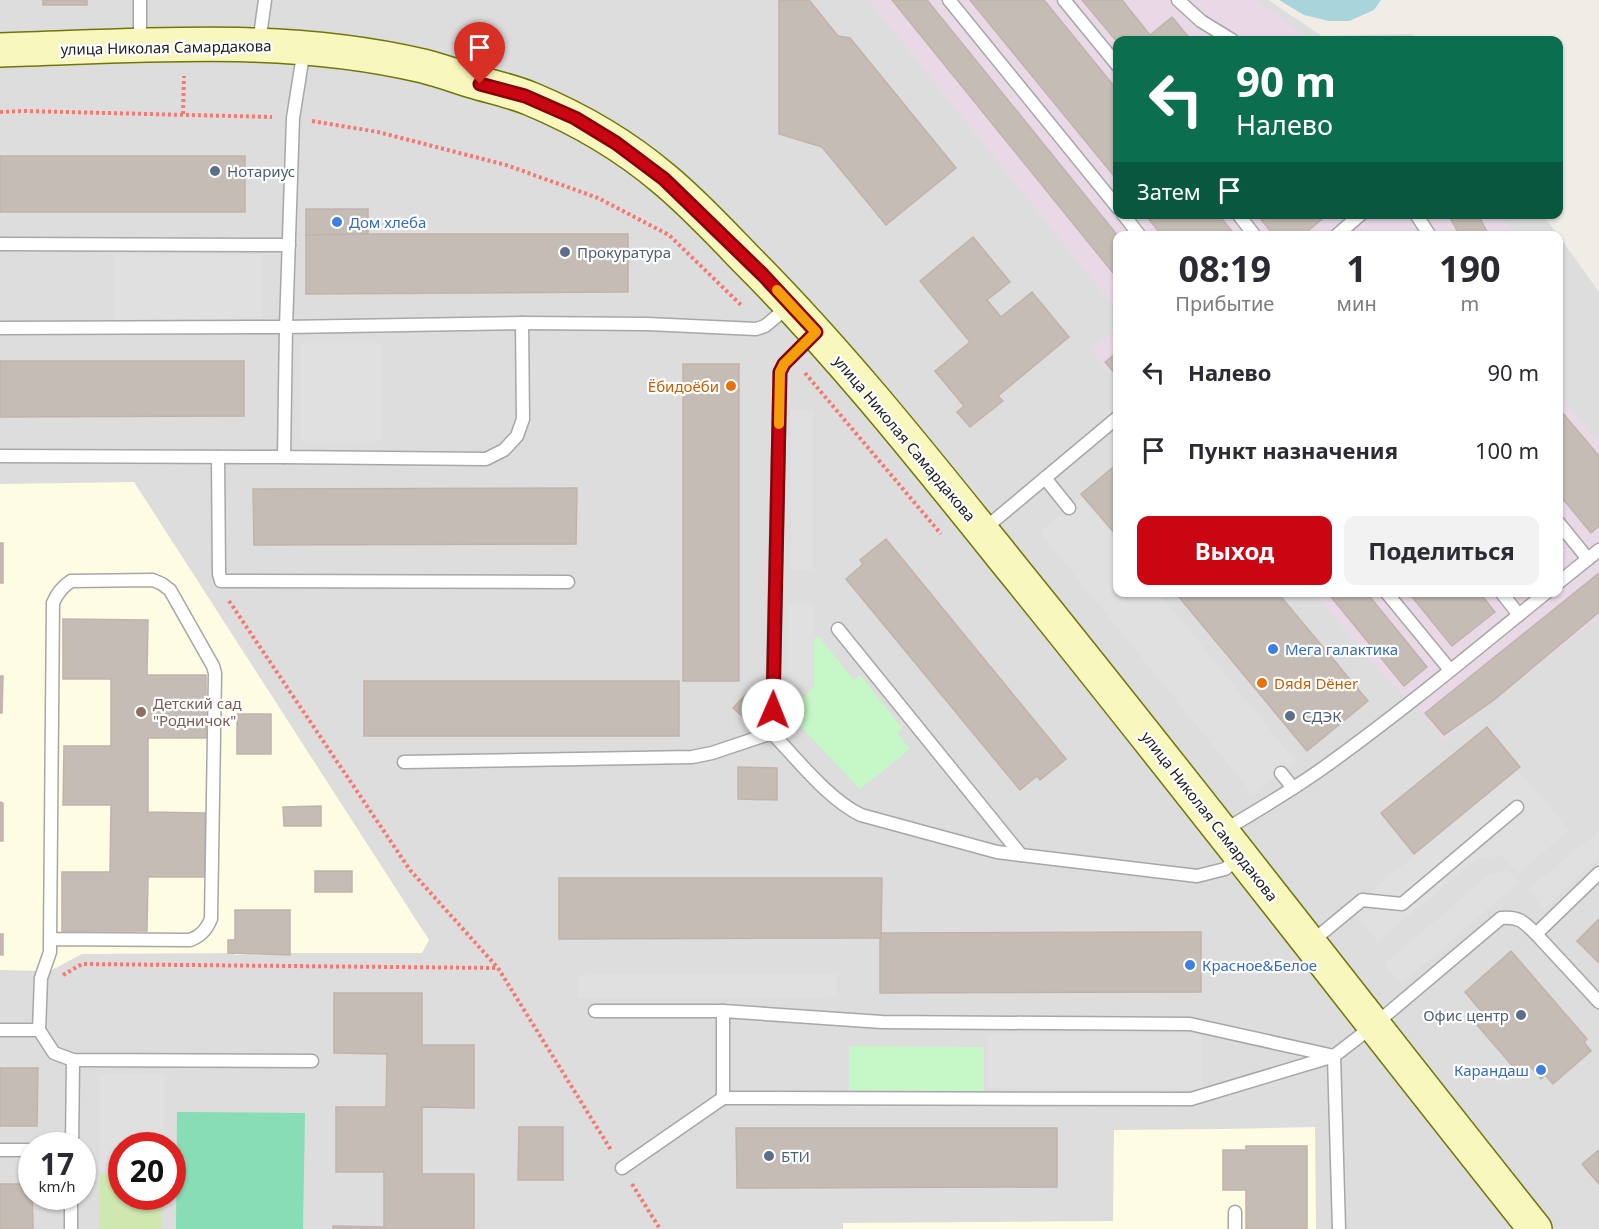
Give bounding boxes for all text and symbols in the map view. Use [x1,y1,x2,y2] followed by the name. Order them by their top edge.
[454,22,505,84] pin
[463,31,496,64] icon: arrive
[60,35,272,59] street label: улица Николая Самардакова
[1236,52,1336,109] text: 90 m
[1137,60,1215,138] icon: left
[1236,106,1333,143] text: Налево
[227,161,295,181] place label: Нотариус
[208,164,222,178] marker: Нотариус
[1213,174,1246,207] icon: arrive
[1137,176,1201,206] text: Затем
[349,212,426,232] place label: Дом хлеба
[330,215,344,229] marker: Дом хлеба
[577,242,671,262] place label: Прокуратура
[1179,244,1271,293] text: 08:19
[1346,244,1367,293] text: 1
[1439,244,1501,293] text: 190
[558,245,572,259] marker: Прокуратура
[1175,290,1274,317] text: Прибытие
[1337,290,1377,317] text: мин
[1460,290,1479,317] text: m
[830,351,980,525] street label: улица Николая Самардакова
[1137,356,1170,389] icon: left
[1188,357,1271,387] text: Налево
[1488,357,1539,387] text: 90 m
[648,376,719,396] place label: Ёбидоёби
[724,379,738,393] marker: Ёбидоёби
[1137,434,1170,467] icon: arrive
[1188,435,1398,465] text: Пункт назначения
[1475,435,1539,465] text: 100 m
[1137,516,1332,585] button: Выход
[1344,516,1539,585] button: Поделиться
[1285,639,1398,659] place label: Мега галактика
[1266,642,1280,656] marker: Мега галактика
[1274,673,1358,693] place label: Dяdя Dёнеr
[1255,676,1269,690] marker: Dяdя Dёнеr
[741,678,805,742] position arrow
[153,693,242,730] place label: Детский сад "Родничок"
[134,705,148,719] marker: Детский сад "Родничок"
[1302,706,1342,726] place label: СДЭК
[1283,709,1297,723] marker: СДЭК
[1137,727,1283,905] street label: улица Николая Самардакова
[1202,955,1317,975] place label: Красное&Белое
[1183,958,1197,972] marker: Красное&Белое
[1423,1005,1509,1025] place label: Офис центр
[1514,1008,1528,1022] marker: Офис центр
[1454,1060,1529,1080] place label: Карандаш
[1534,1063,1548,1077] marker: Карандаш
[108,1132,186,1210] speed limit sign: 20
[40,1143,74,1184] text: 17
[781,1146,810,1166] place label: БТИ
[762,1149,776,1163] marker: БТИ
[39,1176,75,1196] text: km/h

